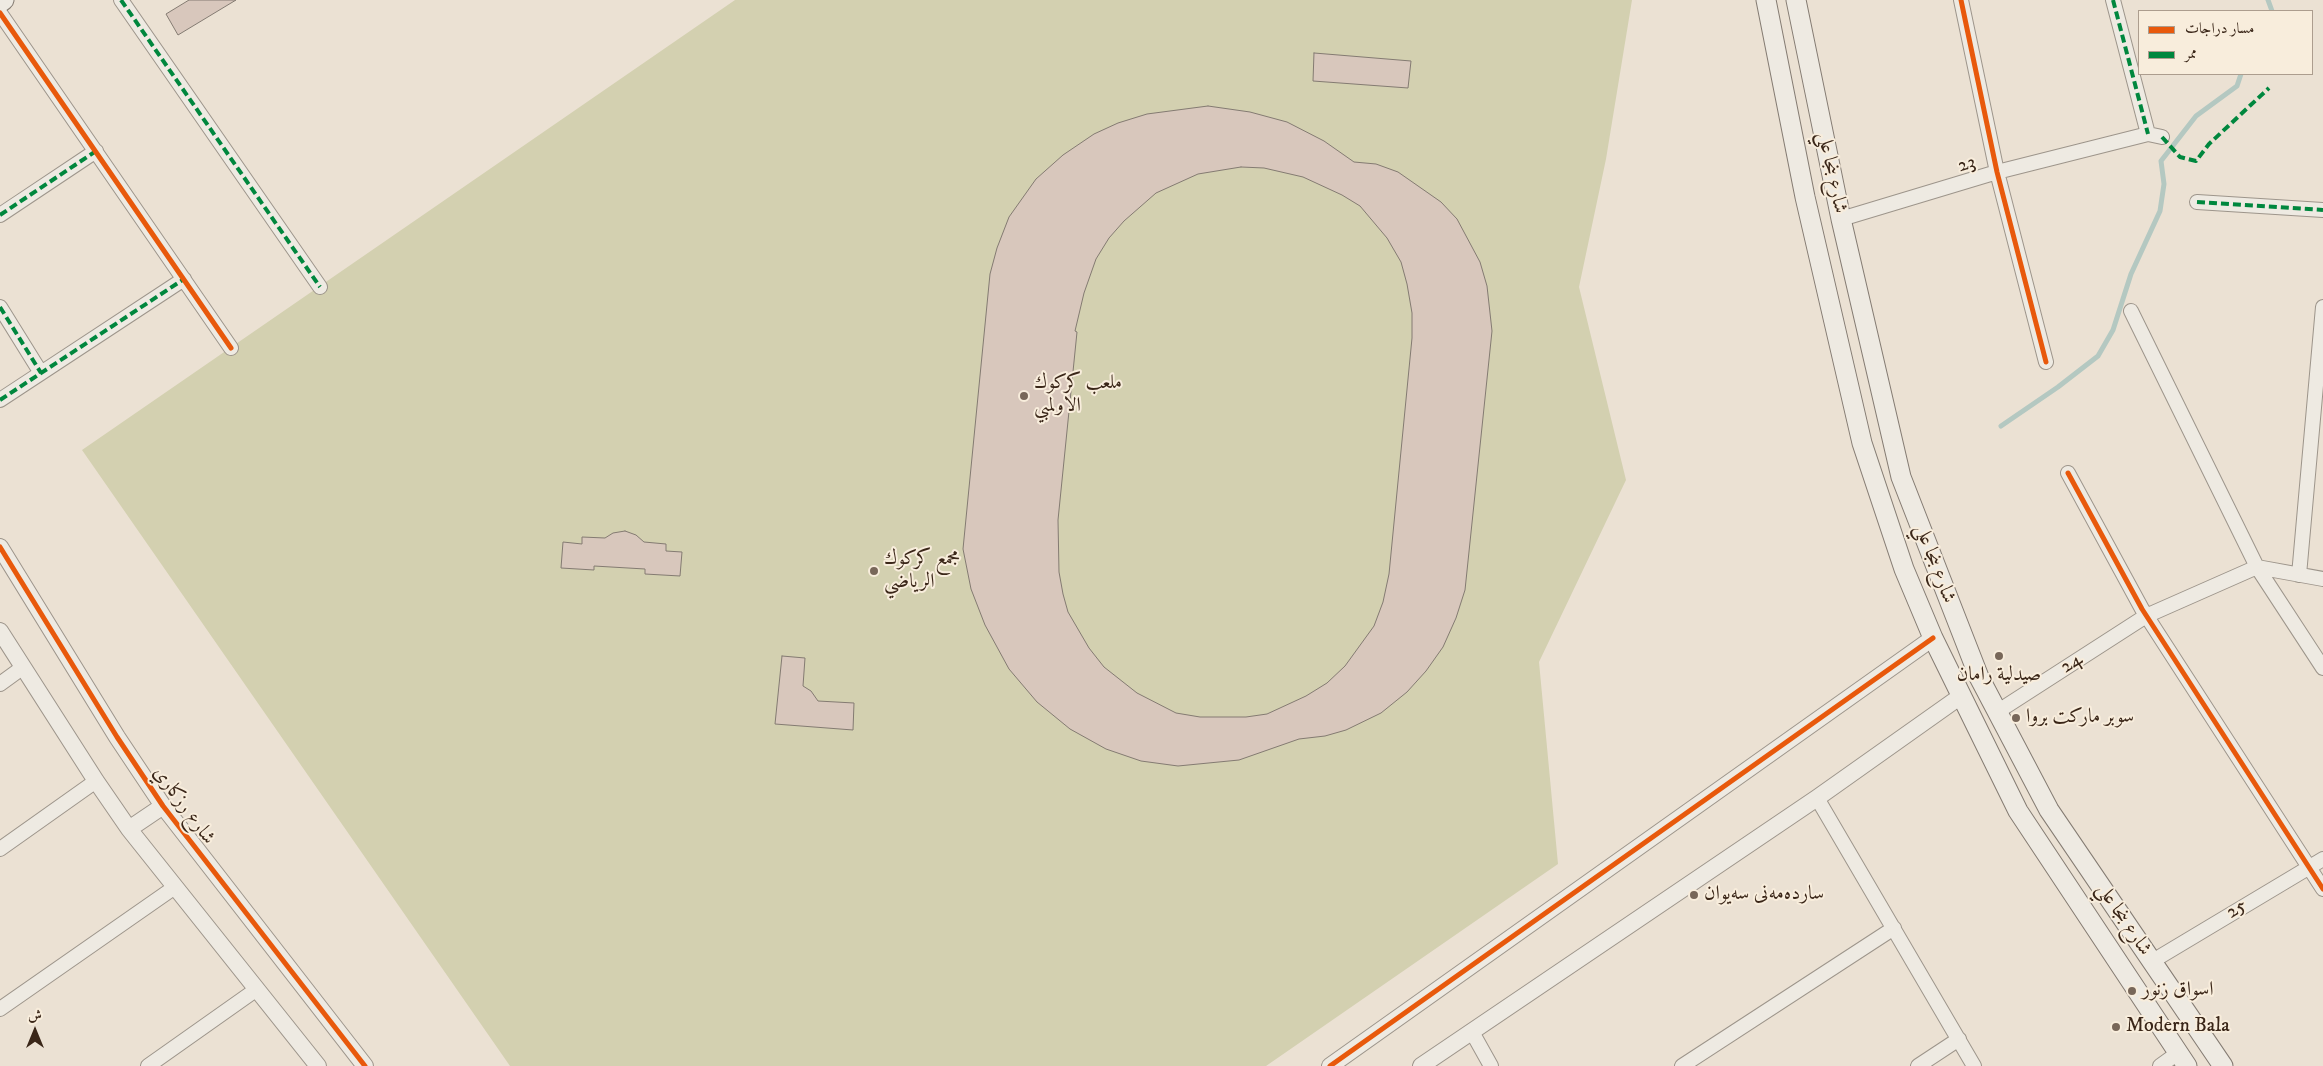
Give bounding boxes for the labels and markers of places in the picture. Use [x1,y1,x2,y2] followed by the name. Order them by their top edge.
[1034,372,1122,419] place label: ملعب كركوك الاولمبي
[1018,390,1030,402] marker: ملعب كركوك الاولمبي
[884,548,960,595] place label: مجمع كركوك الرياضي
[868,565,880,577] marker: مجمع كركوك الرياضي
[1993,650,2005,662] marker: صيدلية رامان
[1957,664,2041,688] place label: صيدلية رامان
[2026,706,2134,730] place label: سوبر ماركت بروا
[2010,712,2022,724] marker: سوبر ماركت بروا
[1704,883,1824,907] place label: ساردەمەنی سەیوان
[1688,889,1700,901] marker: ساردەمەنی سەیوان
[2142,979,2214,1003] place label: اسواق زنور
[2126,985,2138,997] marker: اسواق زنور
[2126,1015,2230,1039] place label: Modern Bala
[2110,1021,2122,1033] marker: Modern Bala

